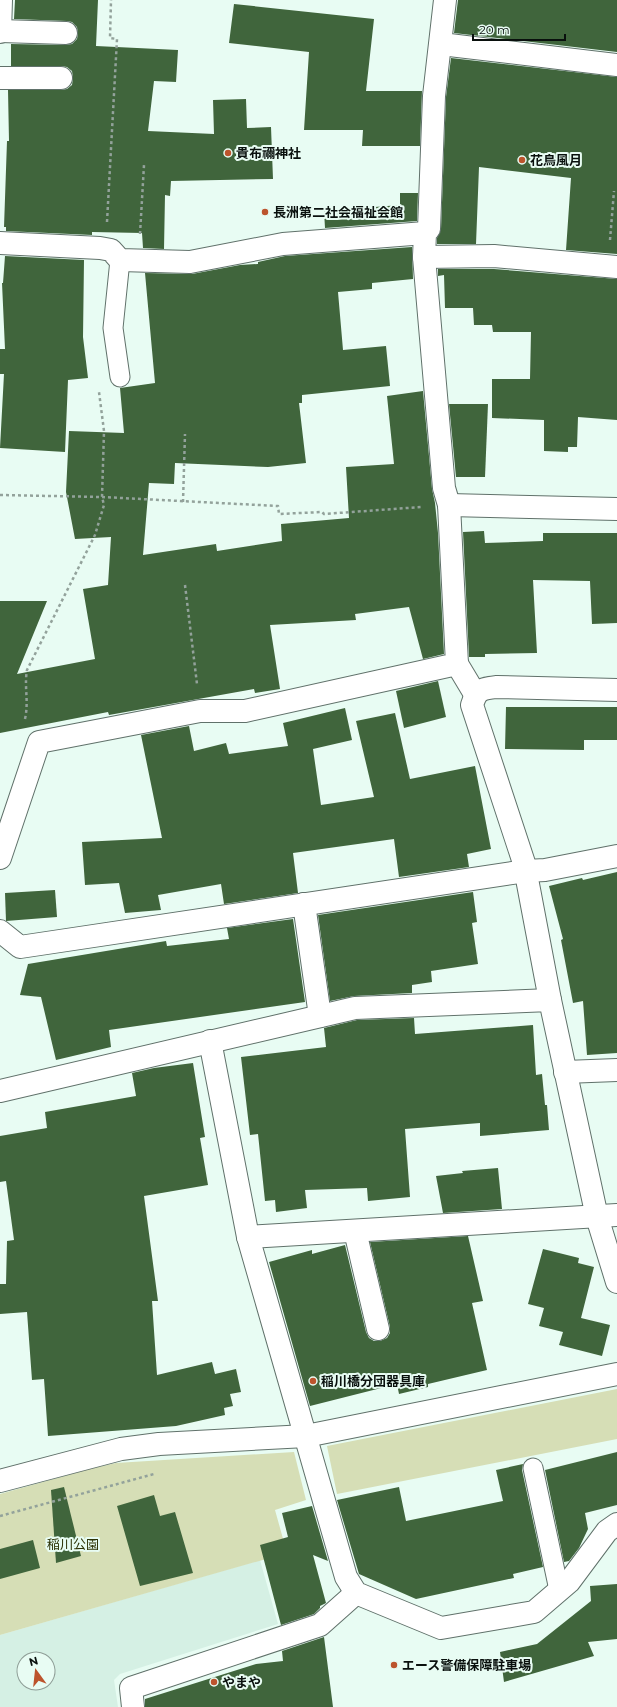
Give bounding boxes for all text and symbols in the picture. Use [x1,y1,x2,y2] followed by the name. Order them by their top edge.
[473,16,565,42] scale bar
[479,22,510,37] text: 20 m
[236,145,301,161] place label: 貴布禰神社
[223,148,233,158] marker: 貴布禰神社
[530,152,582,168] place label: 花鳥風月
[517,155,527,165] marker: 花鳥風月
[273,204,403,220] place label: 長洲第二社会福祉会館
[260,207,270,217] marker: 長洲第二社会福祉会館
[321,1373,425,1389] place label: 稲川橋分団器具庫
[308,1376,318,1386] marker: 稲川橋分団器具庫
[47,1536,99,1552] park label: 稲川公園
[16,1651,56,1691] north arrow
[27,1653,40,1669] text: N
[402,1657,531,1673] place label: エース警備保障駐車場
[389,1660,399,1670] marker: エース警備保障駐車場
[222,1674,261,1690] place label: やまや
[209,1677,219,1687] marker: やまや

